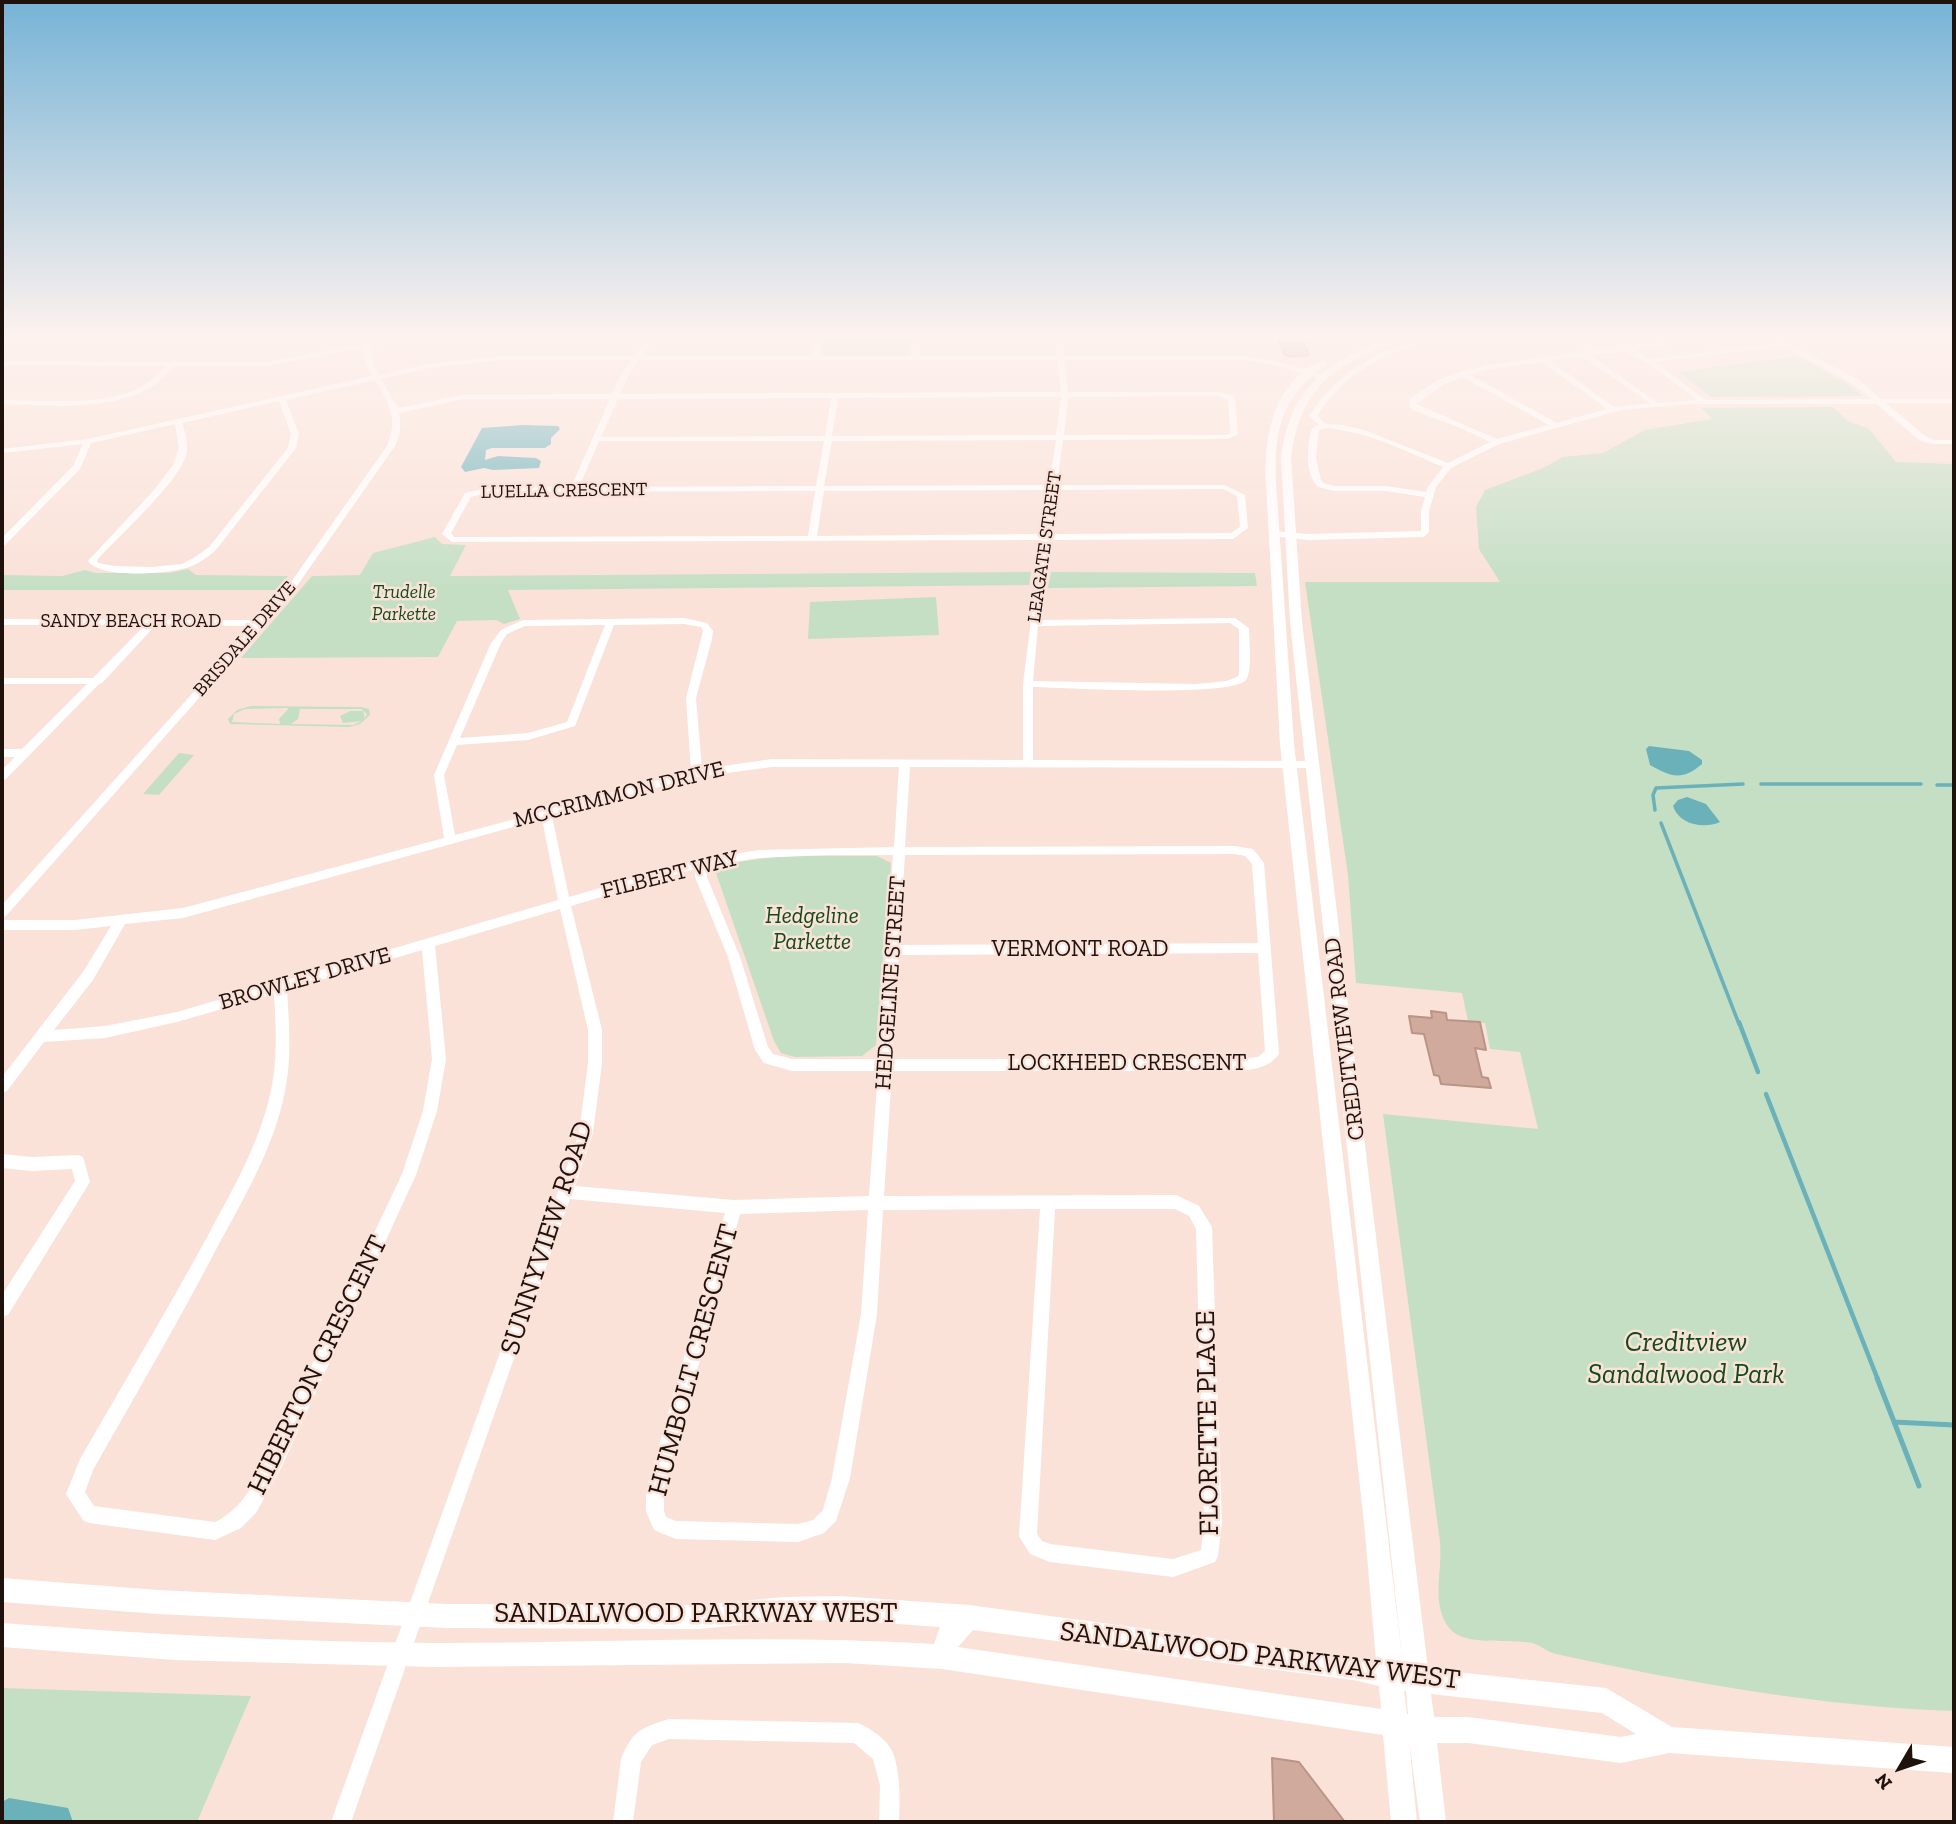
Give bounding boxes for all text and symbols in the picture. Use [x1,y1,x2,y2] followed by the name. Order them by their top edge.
[1023,470,1067,624] street label: LEAGATE STREET
[480,478,648,504] street label: LUELLA CRESCENT
[189,577,301,701] street label: BRISDALE DRIVE
[372,582,436,626] park label: Trudelle Parkette
[41,611,221,633] street label: SANDY BEACH ROAD
[511,755,727,835] street label: MCCRIMMON DRIVE
[598,845,742,905] street label: FILBERT WAY
[870,875,912,1091] street label: HEDGELINE STREET
[765,902,859,956] park label: Hedgeline Parkette
[992,935,1168,963] street label: VERMONT ROAD
[1319,936,1371,1142] street label: CREDITVIEW ROAD
[216,941,394,1017] street label: BROWLEY DRIVE
[1007,1049,1247,1077] street label: LOCKHEED CRESCENT
[493,1117,601,1359] street label: SUNNYVIEW ROAD
[642,1221,746,1499] street label: HUMBOLT CRESCENT
[241,1230,395,1500] street label: HIBERTON CRESCENT
[1189,1310,1227,1536] street label: FLORETTE PLACE
[1587,1326,1785,1392] park label: Creditview Sandalwood Park
[494,1597,898,1631] street label: SANDALWOOD PARKWAY WEST
[1058,1615,1462,1697] street label: SANDALWOOD PARKWAY WEST
[1865,1733,1935,1803] north arrow
[1870,1769,1897,1794] text: N

